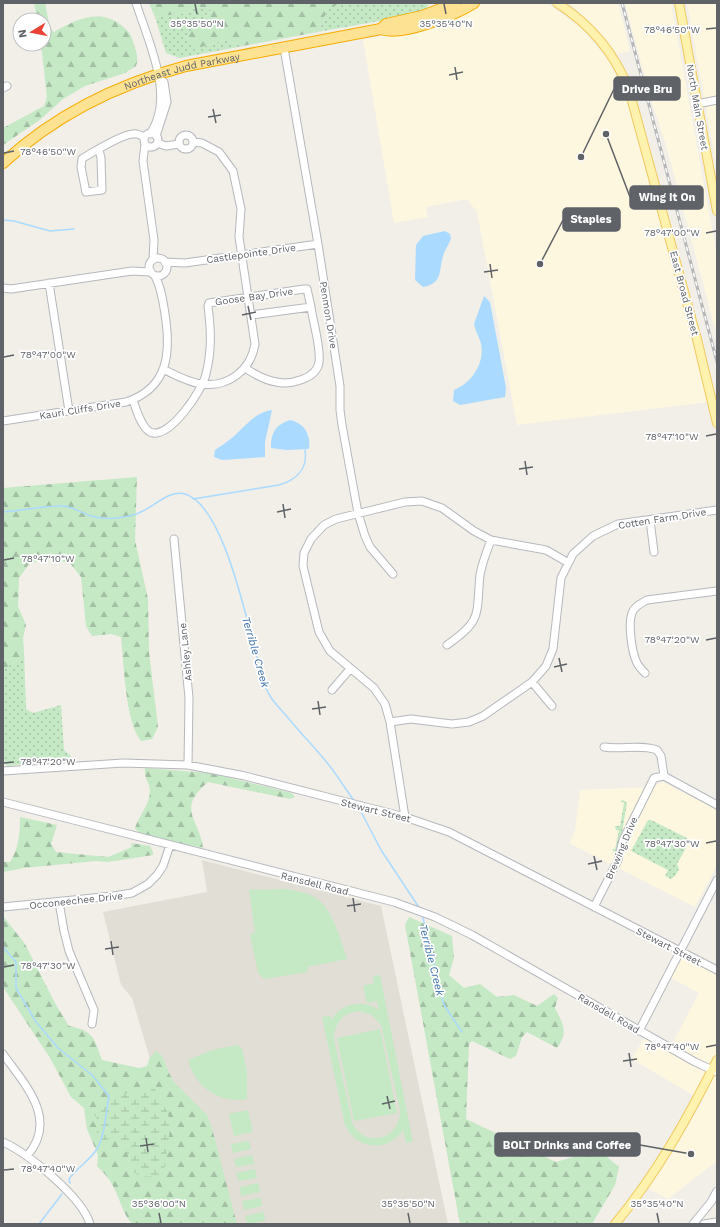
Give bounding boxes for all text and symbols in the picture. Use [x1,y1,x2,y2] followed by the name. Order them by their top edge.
[12,12,52,52] north arrow
[170,18,224,29] text: 35°35'50"N
[419,18,473,29] text: 35°35'40"N
[644,24,700,35] text: 78°46'50"W
[16,29,30,39] text: N
[123,51,242,92] street label: Northeast Judd Parkway
[685,63,711,152] street label: North Main Street
[614,77,680,100] callout: Drive Bru
[622,83,672,96] text: Drive Bru
[20,146,76,157] text: 78°46'50"W
[630,186,703,209] callout: Wing It On
[639,191,696,204] text: Wing It On
[563,208,620,231] callout: Staples
[570,213,612,226] text: Staples
[644,227,700,238] text: 78°47'00"W
[206,242,297,265] street label: Castlepointe Drive
[668,250,701,337] street label: East Broad Street
[318,281,339,350] street label: Penmon Drive
[214,286,294,307] street label: Goose Bay Drive
[20,349,76,360] text: 78°47'00"W
[39,398,122,421] street label: Kauri Cliffs Drive
[645,431,699,442] text: 78°47'10"W
[617,506,707,531] street label: Cotten Farm Drive
[21,553,75,564] text: 78°47'10"W
[239,615,272,690] water label: Terrible Creek
[177,622,194,682] street label: Ashley Lane
[644,634,700,645] text: 78°47'20"W
[20,756,76,767] text: 78°47'20"W
[340,796,413,825] street label: Stewart Street
[603,815,640,881] street label: Brewing Drive
[644,838,700,849] text: 78°47'30"W
[280,870,350,897] street label: Ransdell Road
[29,890,124,911] street label: Occoneechee Drive
[416,923,447,998] water label: Terrible Creek
[634,925,704,968] street label: Stewart Street
[20,960,76,971] text: 78°47'30"W
[576,991,642,1036] street label: Ransdell Road
[645,1041,700,1052] text: 78°47'40"W
[495,1133,640,1156] callout: BOLT Drinks and Coffee
[503,1139,631,1152] text: BOLT Drinks and Coffee
[21,1163,76,1174] text: 78°47'40"W
[132,1198,186,1209] text: 35°36'00"N
[381,1198,435,1209] text: 35°35'50"N
[630,1198,684,1209] text: 35°35'40"N

